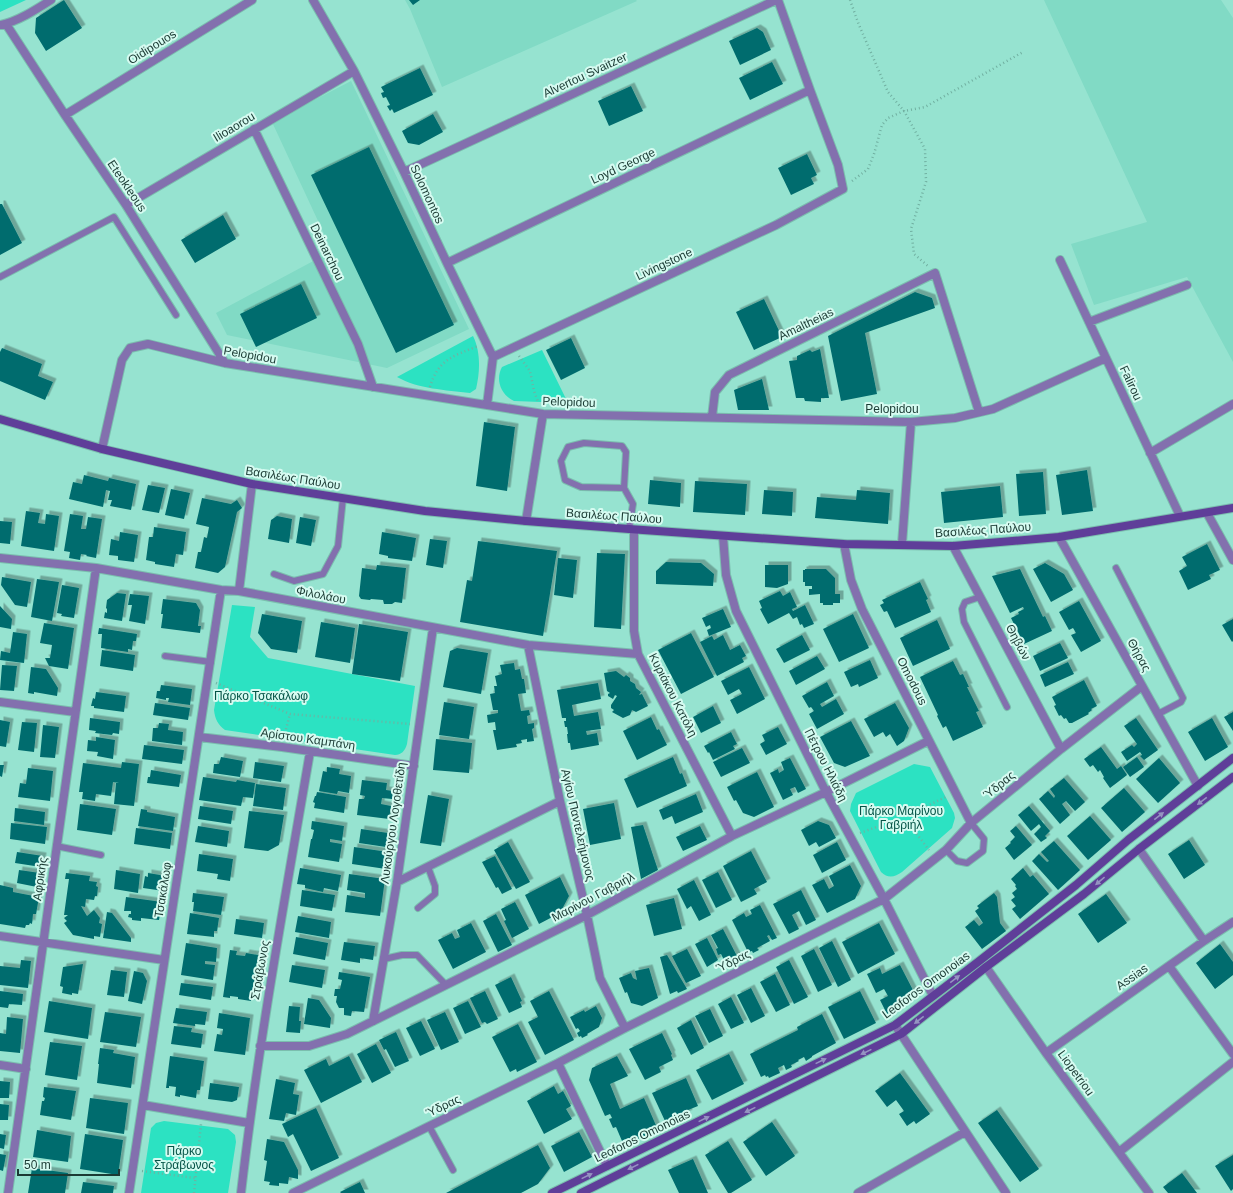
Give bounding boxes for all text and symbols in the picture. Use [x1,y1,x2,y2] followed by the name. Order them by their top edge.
[125,27,179,67] street label: Oidipouos
[541,49,629,101] street label: Alvertou Svaitzer
[211,109,257,145] street label: Ilioaorou
[589,145,658,187] street label: Loyd George
[105,157,149,215] street label: Eteokleous
[407,162,447,226] street label: Solomontos
[307,221,347,283] street label: Deinarchou
[634,245,695,283] street label: Livingstone
[776,305,836,343] street label: Amaltheias
[222,343,278,367] street label: Pelopidou
[1117,363,1145,403] street label: Falirou
[542,394,596,410] street label: Pelopidou
[865,402,919,416] street label: Pelopidou
[244,464,342,492] street label: Βασιλέως Παύλου
[566,506,662,526] street label: Βασιλέως Παύλου
[935,520,1031,540] street label: Βασιλέως Παύλου
[295,583,347,607] street label: Φιλολάου
[1003,622,1033,662] street label: Θηβών
[1124,636,1154,674] street label: Θήρας
[646,651,700,739] street label: Κυριάκου Κατόλη
[894,655,930,707] street label: Omodous
[214,689,308,703] park label: Πάρκο Τσακάλωφ
[260,725,356,753] street label: Αρίστου Καμπάνη
[802,726,850,804] street label: Πέτρου Ηλιάδη
[378,761,408,885] street label: Λυκούργου Λογοθετίδη
[558,767,598,883] street label: Αγίου Παντελεήμονος
[980,768,1018,802] street label: Ύδρας
[1197,797,1207,805] one-way arrow
[859,804,943,832] park label: Πάρκο Μαρίνου Γαβριήλ
[1153,812,1164,821] one-way arrow
[30,856,50,902] street label: Αφρικής
[152,861,174,919] street label: Τσακάλωφ
[549,869,637,925] street label: Μαρίνου Γαβριήλ
[1094,877,1105,886] one-way arrow
[248,939,272,1001] street label: Στράβωνος
[714,946,753,976] street label: Ύδρας
[880,949,972,1021] street label: Leoforos Omonoias
[1114,961,1150,993] street label: Assias
[949,975,960,983] one-way arrow
[914,1016,925,1024] one-way arrow
[1055,1048,1097,1098] street label: Liopetriou
[860,1049,872,1055] one-way arrow
[815,1058,826,1064] one-way arrow
[424,1092,463,1120] street label: Ύδρας
[744,1106,755,1113] one-way arrow
[592,1107,692,1165] street label: Leoforos Omonoias
[698,1116,710,1122] one-way arrow
[154,1144,214,1172] park label: Πάρκο Στράβωνος
[18,1151,119,1177] scale bar
[24,1158,51,1172] text: 50 m
[627,1164,639,1170] one-way arrow
[582,1173,593,1179] one-way arrow

